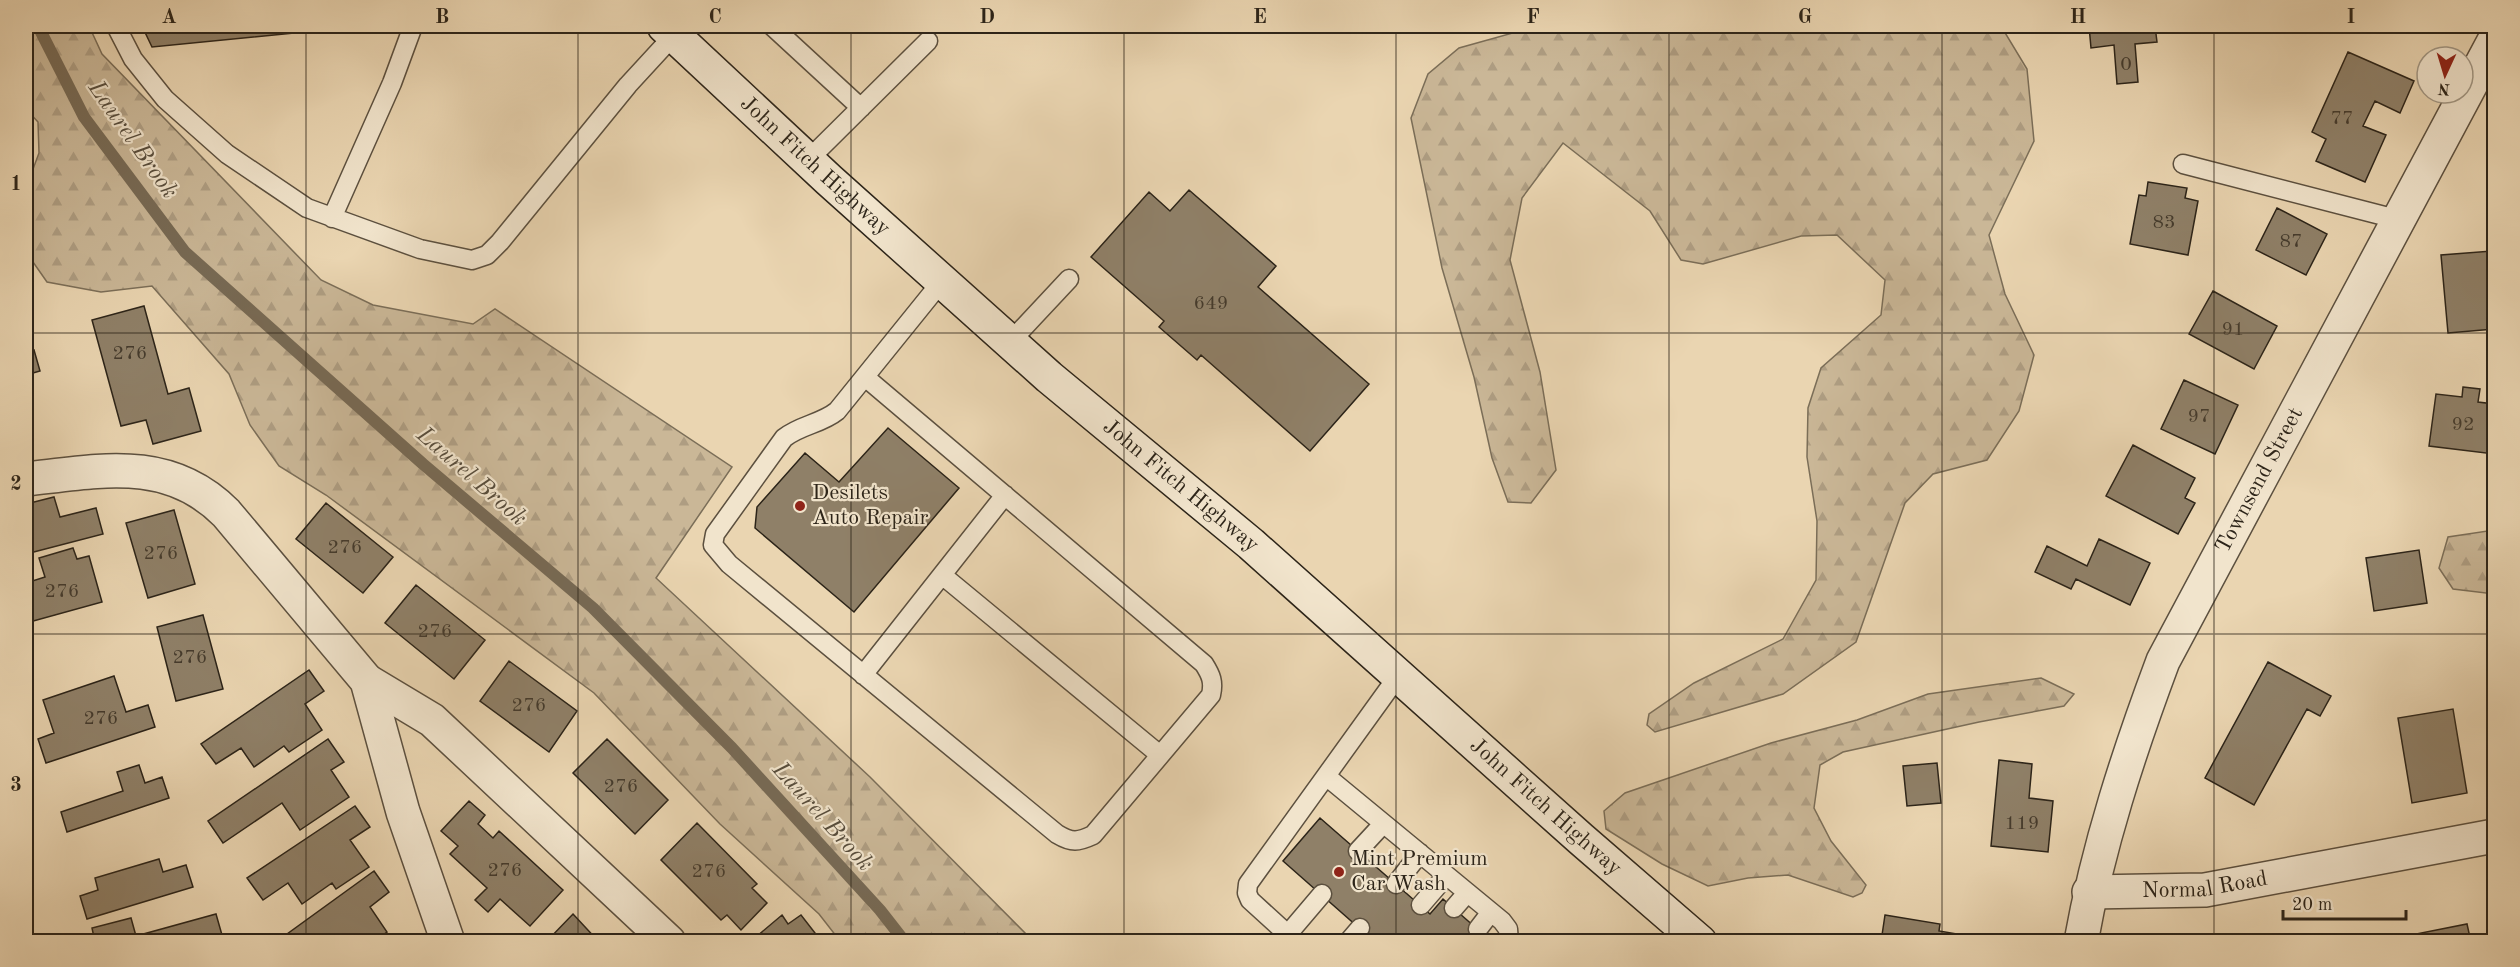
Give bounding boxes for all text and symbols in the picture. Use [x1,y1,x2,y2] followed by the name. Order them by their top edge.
[161,8,177,28] text: A
[435,8,449,28] text: B
[708,8,722,28] text: C
[979,8,995,28] text: D
[1253,8,1267,28] text: E
[1526,8,1540,28] text: F
[1798,8,1812,28] text: G
[2070,8,2086,28] text: H
[2347,8,2355,28] text: I
[2415,45,2475,105] north arrow
[2120,55,2132,75] house number: 0
[82,76,181,203] water label: Laurel Brook
[2437,80,2451,96] text: N
[736,92,894,240] street label: John Fitch Highway
[2330,109,2354,129] house number: 77
[10,175,22,195] text: 1
[2152,213,2176,233] house number: 83
[2279,232,2303,252] house number: 87
[1194,294,1228,314] house number: 649
[2221,320,2245,340] house number: 91
[113,344,147,364] house number: 276
[2212,404,2307,557] street label: Townsend Street
[2187,407,2211,427] house number: 97
[1099,415,1263,557] street label: John Fitch Highway
[2451,415,2475,435] house number: 92
[410,422,531,531] water label: Laurel Brook
[10,475,22,495] text: 2
[812,482,928,529] place label: Desilets Auto Repair
[793,499,807,513] marker: Desilets Auto Repair
[328,538,362,558] house number: 276
[144,544,178,564] house number: 276
[45,582,79,602] house number: 276
[418,622,452,642] house number: 276
[173,648,207,668] house number: 276
[512,696,546,716] house number: 276
[84,709,118,729] house number: 276
[1465,734,1626,880] street label: John Fitch Highway
[766,757,877,876] water label: Laurel Brook
[10,776,22,796] text: 3
[604,777,638,797] house number: 276
[2005,814,2039,834] house number: 119
[1351,848,1488,895] place label: Mint Premium Car Wash
[488,861,522,881] house number: 276
[692,862,726,882] house number: 276
[1332,865,1346,879] marker: Mint Premium Car Wash
[2142,868,2269,902] street label: Normal Road
[2283,883,2406,921] scale bar
[2292,896,2332,914] text: 20 m

